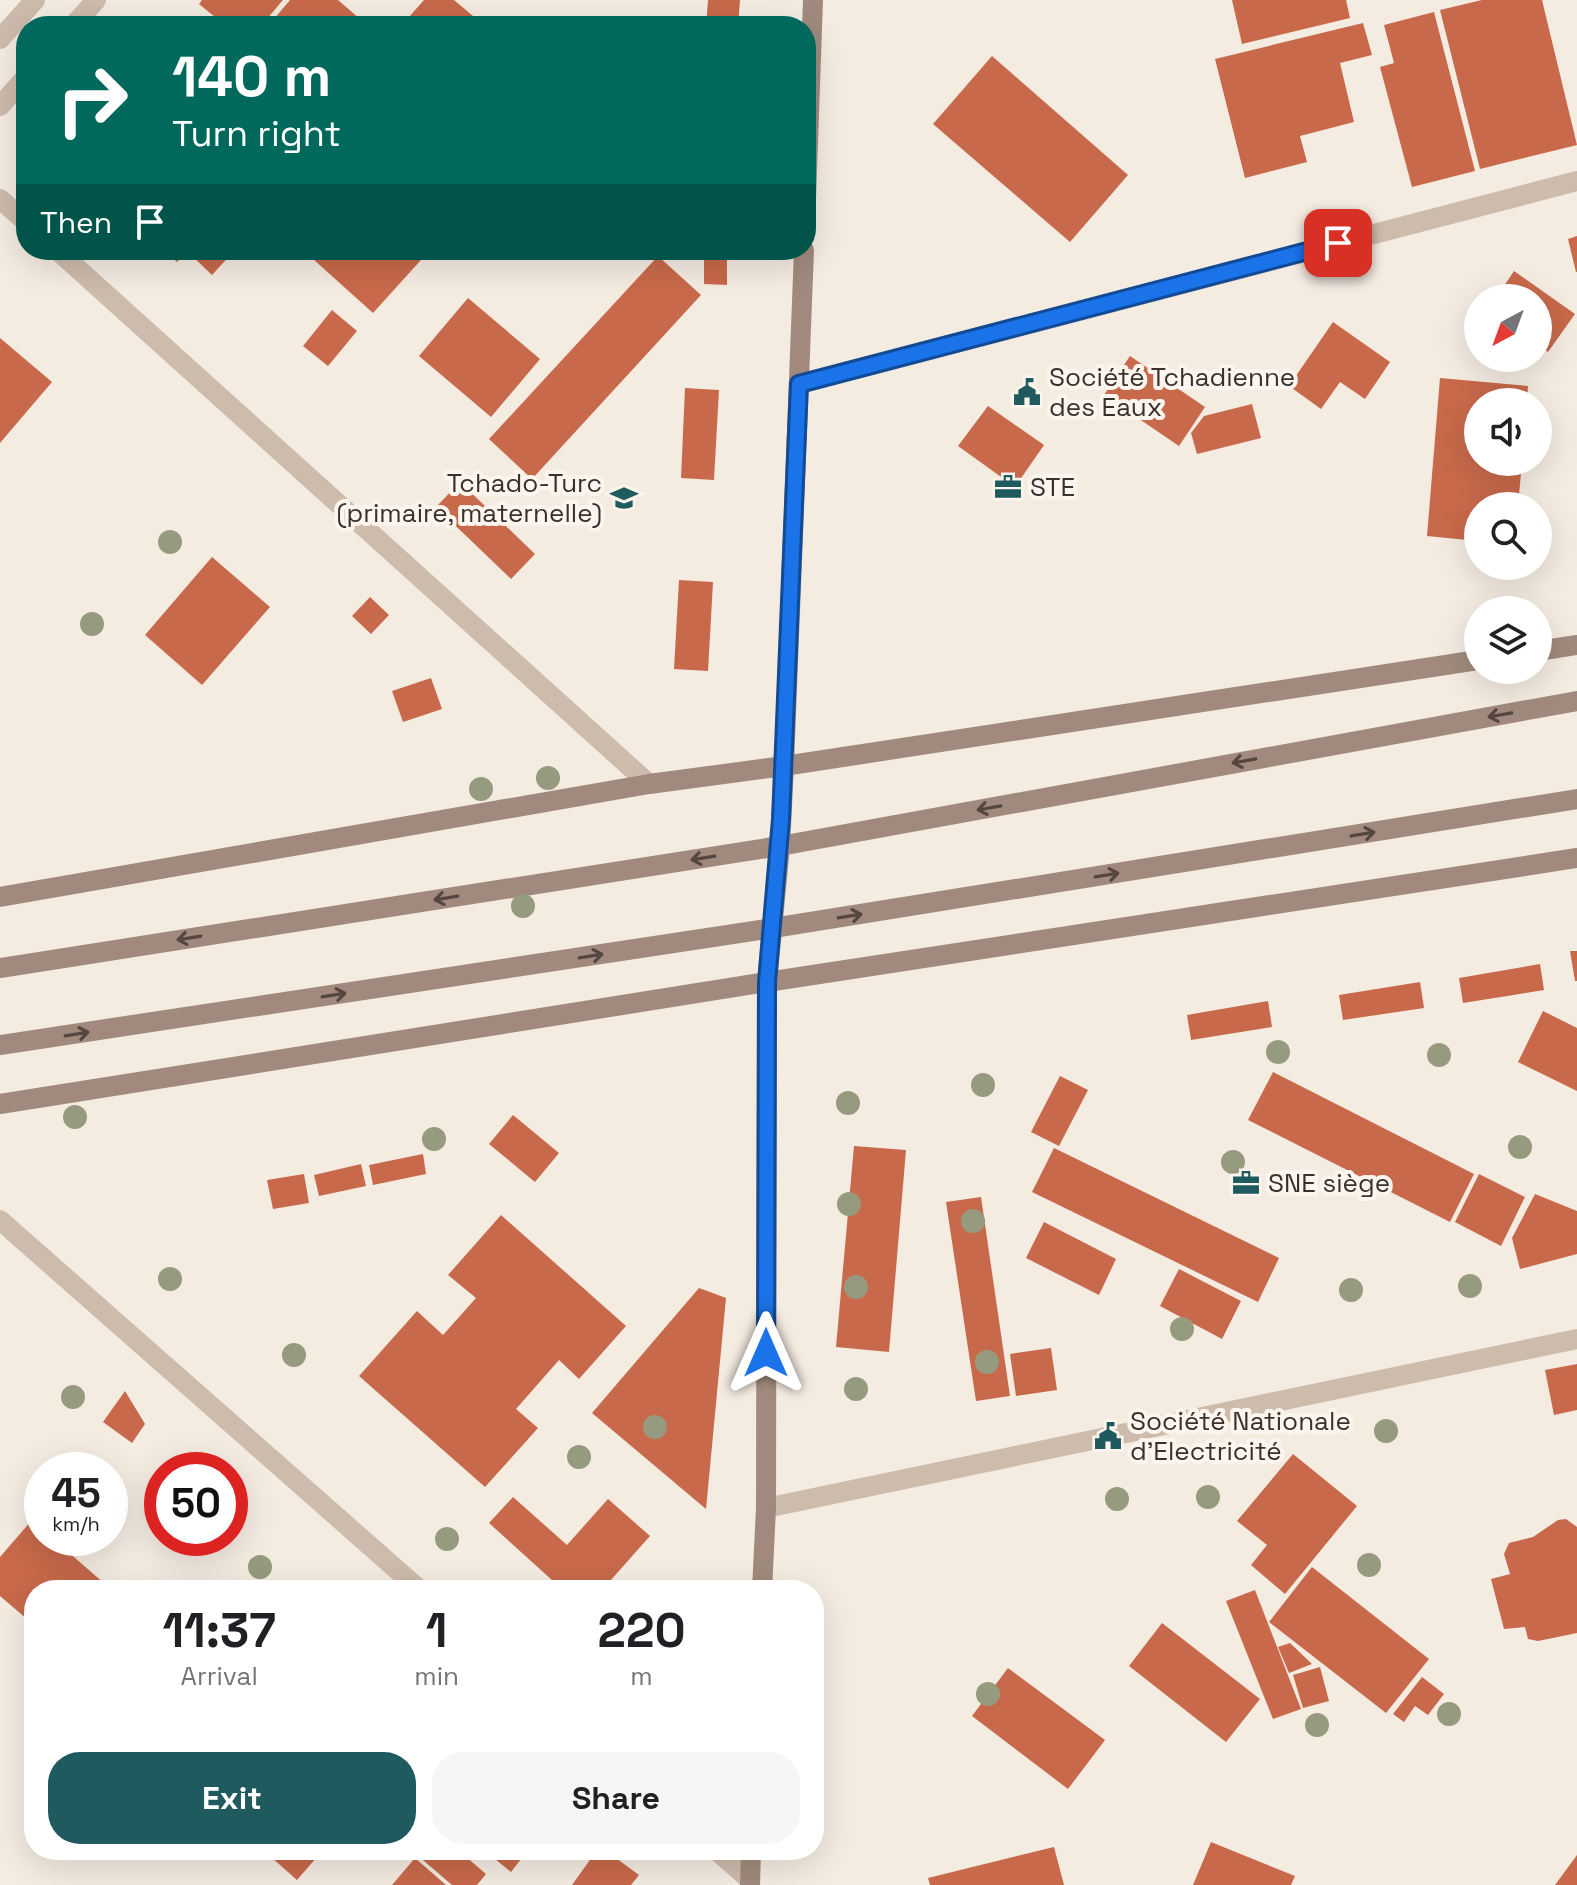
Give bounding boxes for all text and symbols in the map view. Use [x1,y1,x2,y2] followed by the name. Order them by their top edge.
[172,41,331,112] text: 140 m
[40,48,144,152] icon: right
[172,111,341,157] text: Turn right
[128,200,172,244] icon: arrive
[40,203,112,242] text: Then
[1304,209,1372,277] pin
[1316,221,1360,265] icon: arrive
[1464,284,1552,372] north arrow
[1464,284,1552,684] map controls
[1049,360,1295,424] place label: Société Tchadienne des Eaux
[1012,377,1042,407] public building icon: Société Tchadienne des Eaux
[1464,388,1552,476] button: sound
[337,466,602,530] place label: Tchado-Turc (primaire, maternelle)
[1030,470,1075,504] place label: STE
[993,472,1023,502] office icon: STE
[609,483,639,513] school or university icon: Tchado-Turc (primaire, maternelle)
[1464,492,1552,580] button: search
[1464,596,1552,684] button: layers
[1488,708,1513,723] one-way arrow
[1232,755,1258,770] one-way arrow
[976,801,1002,816] one-way arrow
[1350,825,1376,840] one-way arrow
[691,851,716,866] one-way arrow
[1094,867,1119,882] one-way arrow
[434,891,459,906] one-way arrow
[837,908,862,923] one-way arrow
[177,931,202,946] one-way arrow
[578,948,603,963] one-way arrow
[321,987,346,1002] one-way arrow
[64,1026,89,1041] one-way arrow
[1268,1166,1390,1200] place label: SNE siège
[1231,1168,1261,1198] office icon: SNE siège
[724,1311,808,1395] position arrow
[1130,1404,1351,1468] place label: Société Nationale d’Electricité
[1093,1421,1123,1451] public building icon: Société Nationale d’Electricité
[144,1452,248,1556] speed limit sign: 50
[51,1468,101,1519] text: 45
[52,1511,100,1537] text: km/h
[162,1600,276,1661] text: 11:37
[426,1600,448,1661] text: 1
[597,1600,686,1661] text: 220
[181,1659,258,1693] text: Arrival
[414,1659,459,1693] text: min
[630,1659,653,1693] text: m
[48,1752,416,1844] button: Exit
[432,1752,800,1844] button: Share

